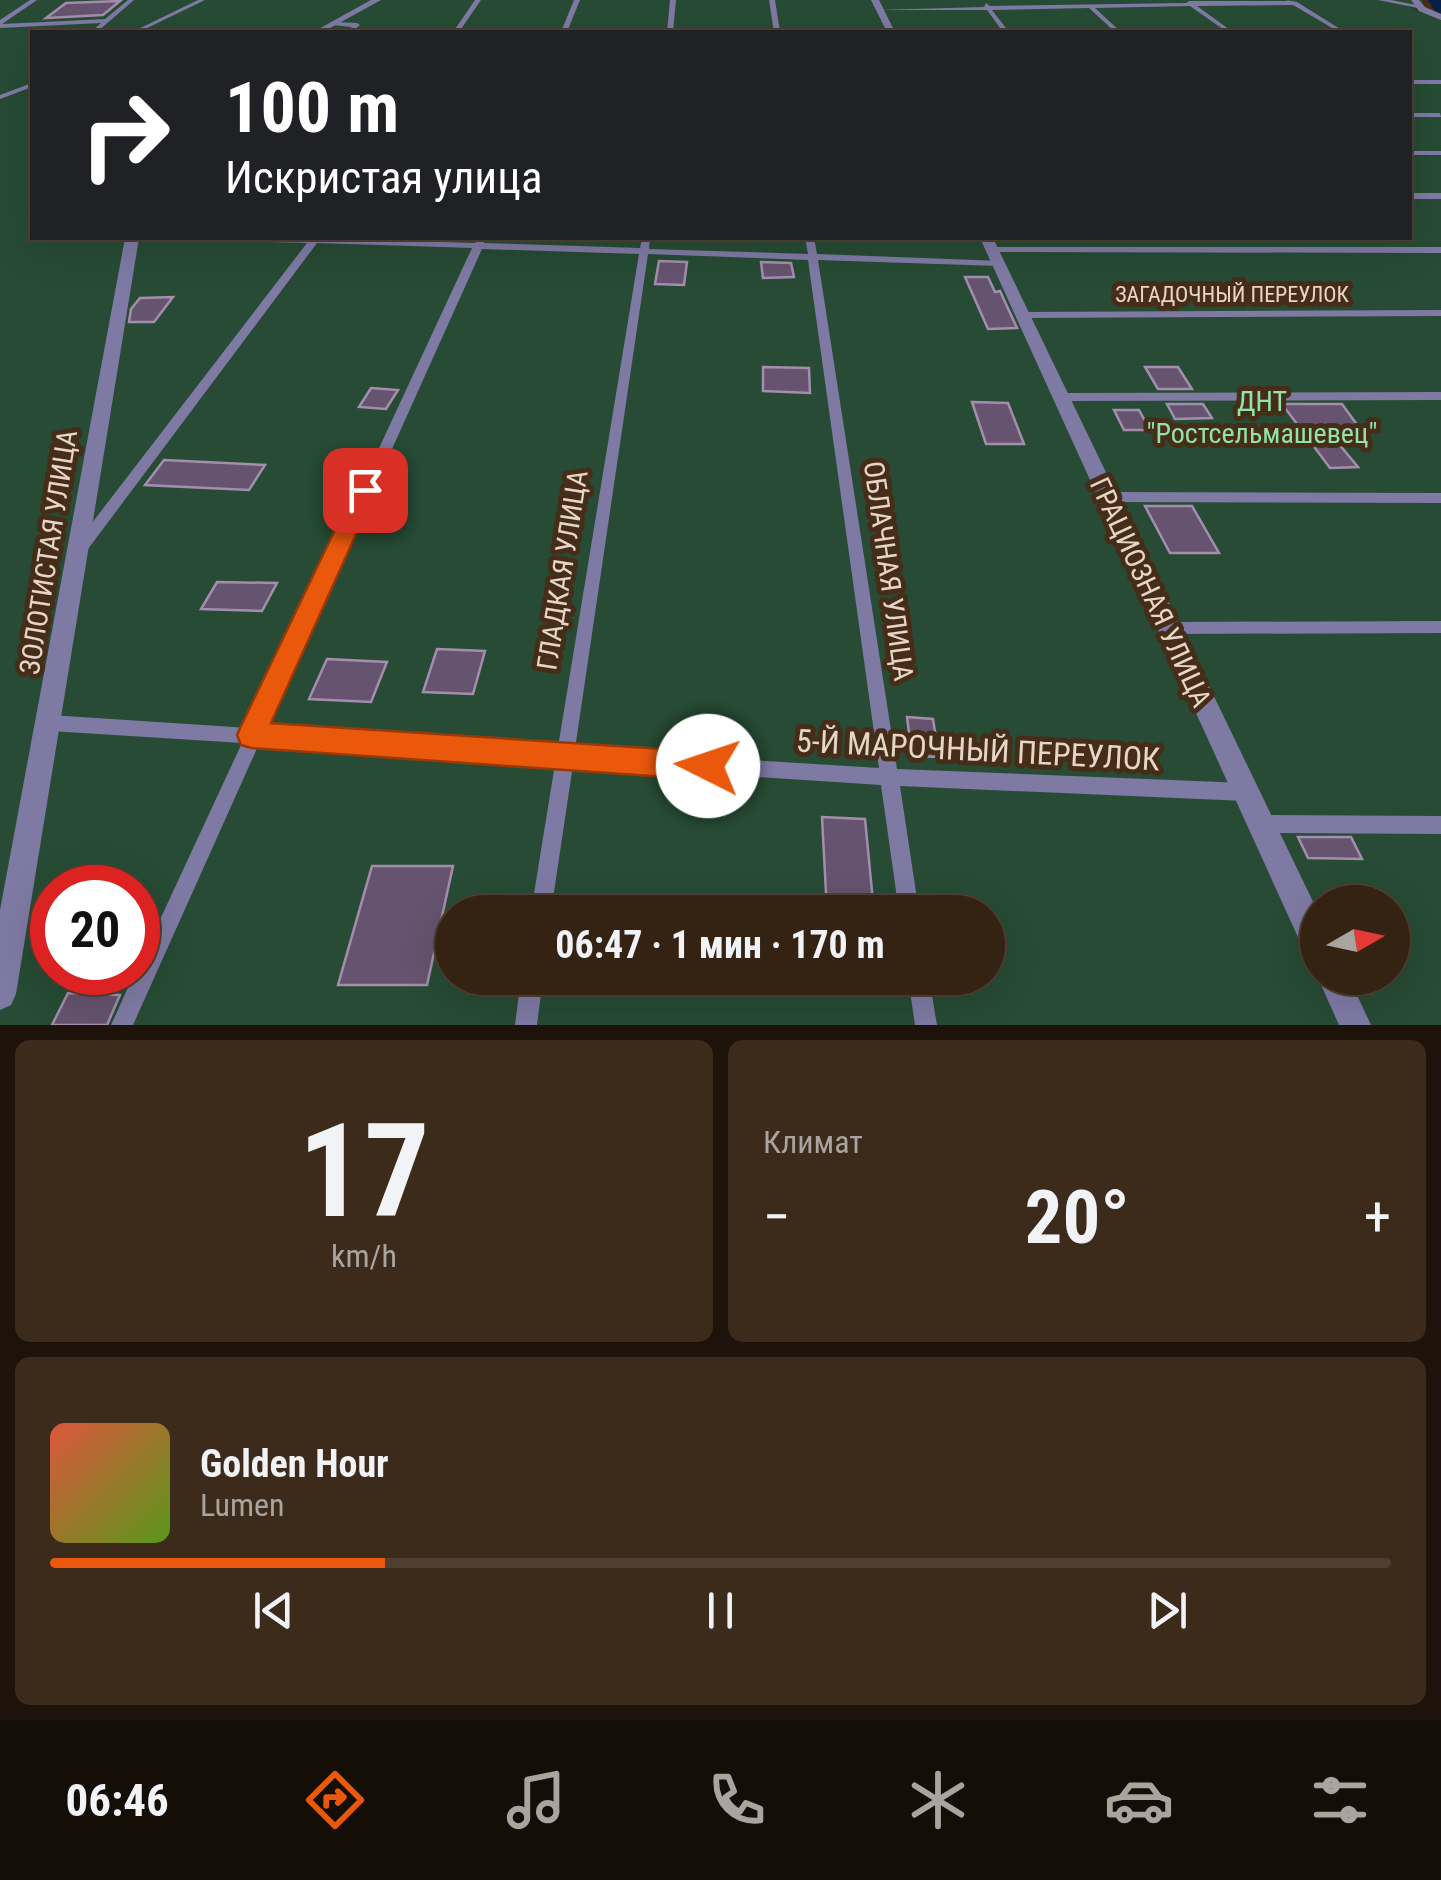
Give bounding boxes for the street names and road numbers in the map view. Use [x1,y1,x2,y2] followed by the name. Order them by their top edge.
[1115,282,1349,307] street label: ЗАГАДОЧНЫЙ ПЕРЕУЛОК
[13,427,84,677] street label: ЗОЛОТИСТАЯ УЛИЦА
[857,459,920,683] street label: ОБЛАЧНАЯ УЛИЦА
[530,468,595,672] street label: ГЛАДКАЯ УЛИЦА
[1083,472,1218,712] street label: ГРАЦИОЗНАЯ УЛИЦА
[795,721,1161,779] street label: 5-Й МАРОЧНЫЙ ПЕРЕУЛОК

